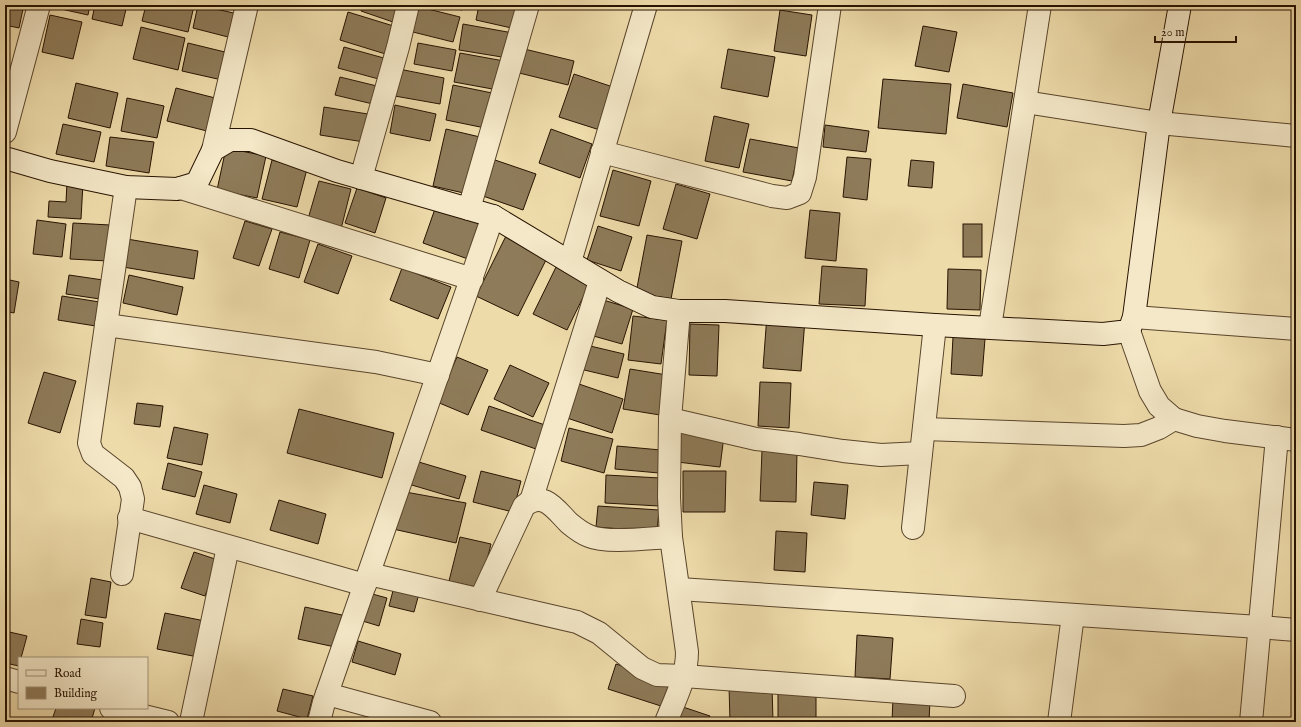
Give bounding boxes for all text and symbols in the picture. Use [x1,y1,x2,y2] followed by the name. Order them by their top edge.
[1155,18,1236,44] scale bar
[1161,25,1184,40] text: 20 m
[18,657,148,709] legend
[54,666,82,681] text: Road
[54,686,98,701] text: Building

